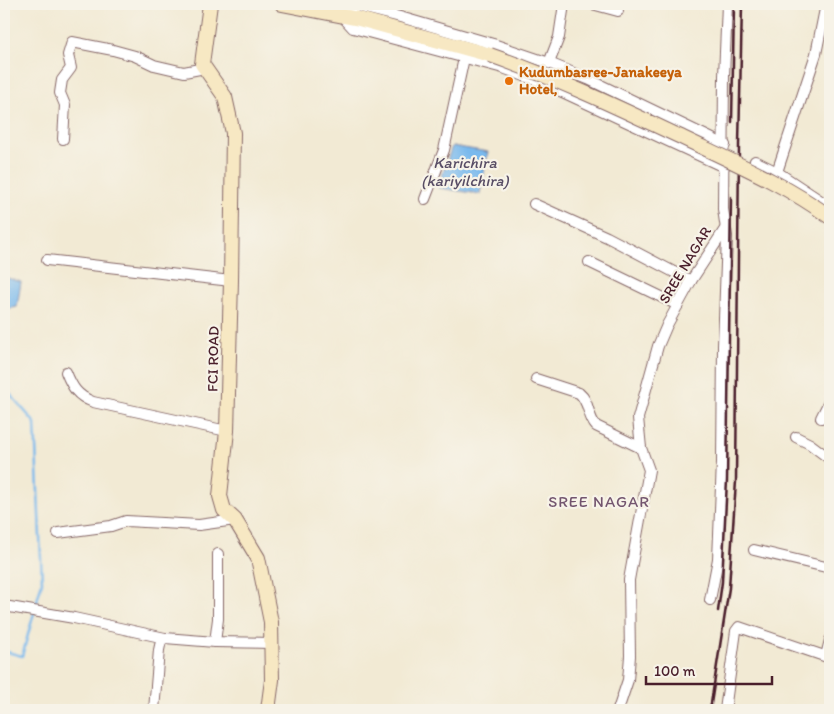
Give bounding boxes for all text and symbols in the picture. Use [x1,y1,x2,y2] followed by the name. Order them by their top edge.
[519,63,682,98] place label: Kudumbasree-Janakeeya Hotel,
[503,75,515,87] marker: Kudumbasree-Janakeeya Hotel,
[421,153,509,190] water label: Karichira (kariyilchira)
[655,223,715,307] street label: SREE NAGAR
[203,326,223,392] street label: FCI ROAD
[548,492,650,511] district label: SREE NAGAR
[646,654,773,686] scale bar
[654,662,696,680] text: 100 m

